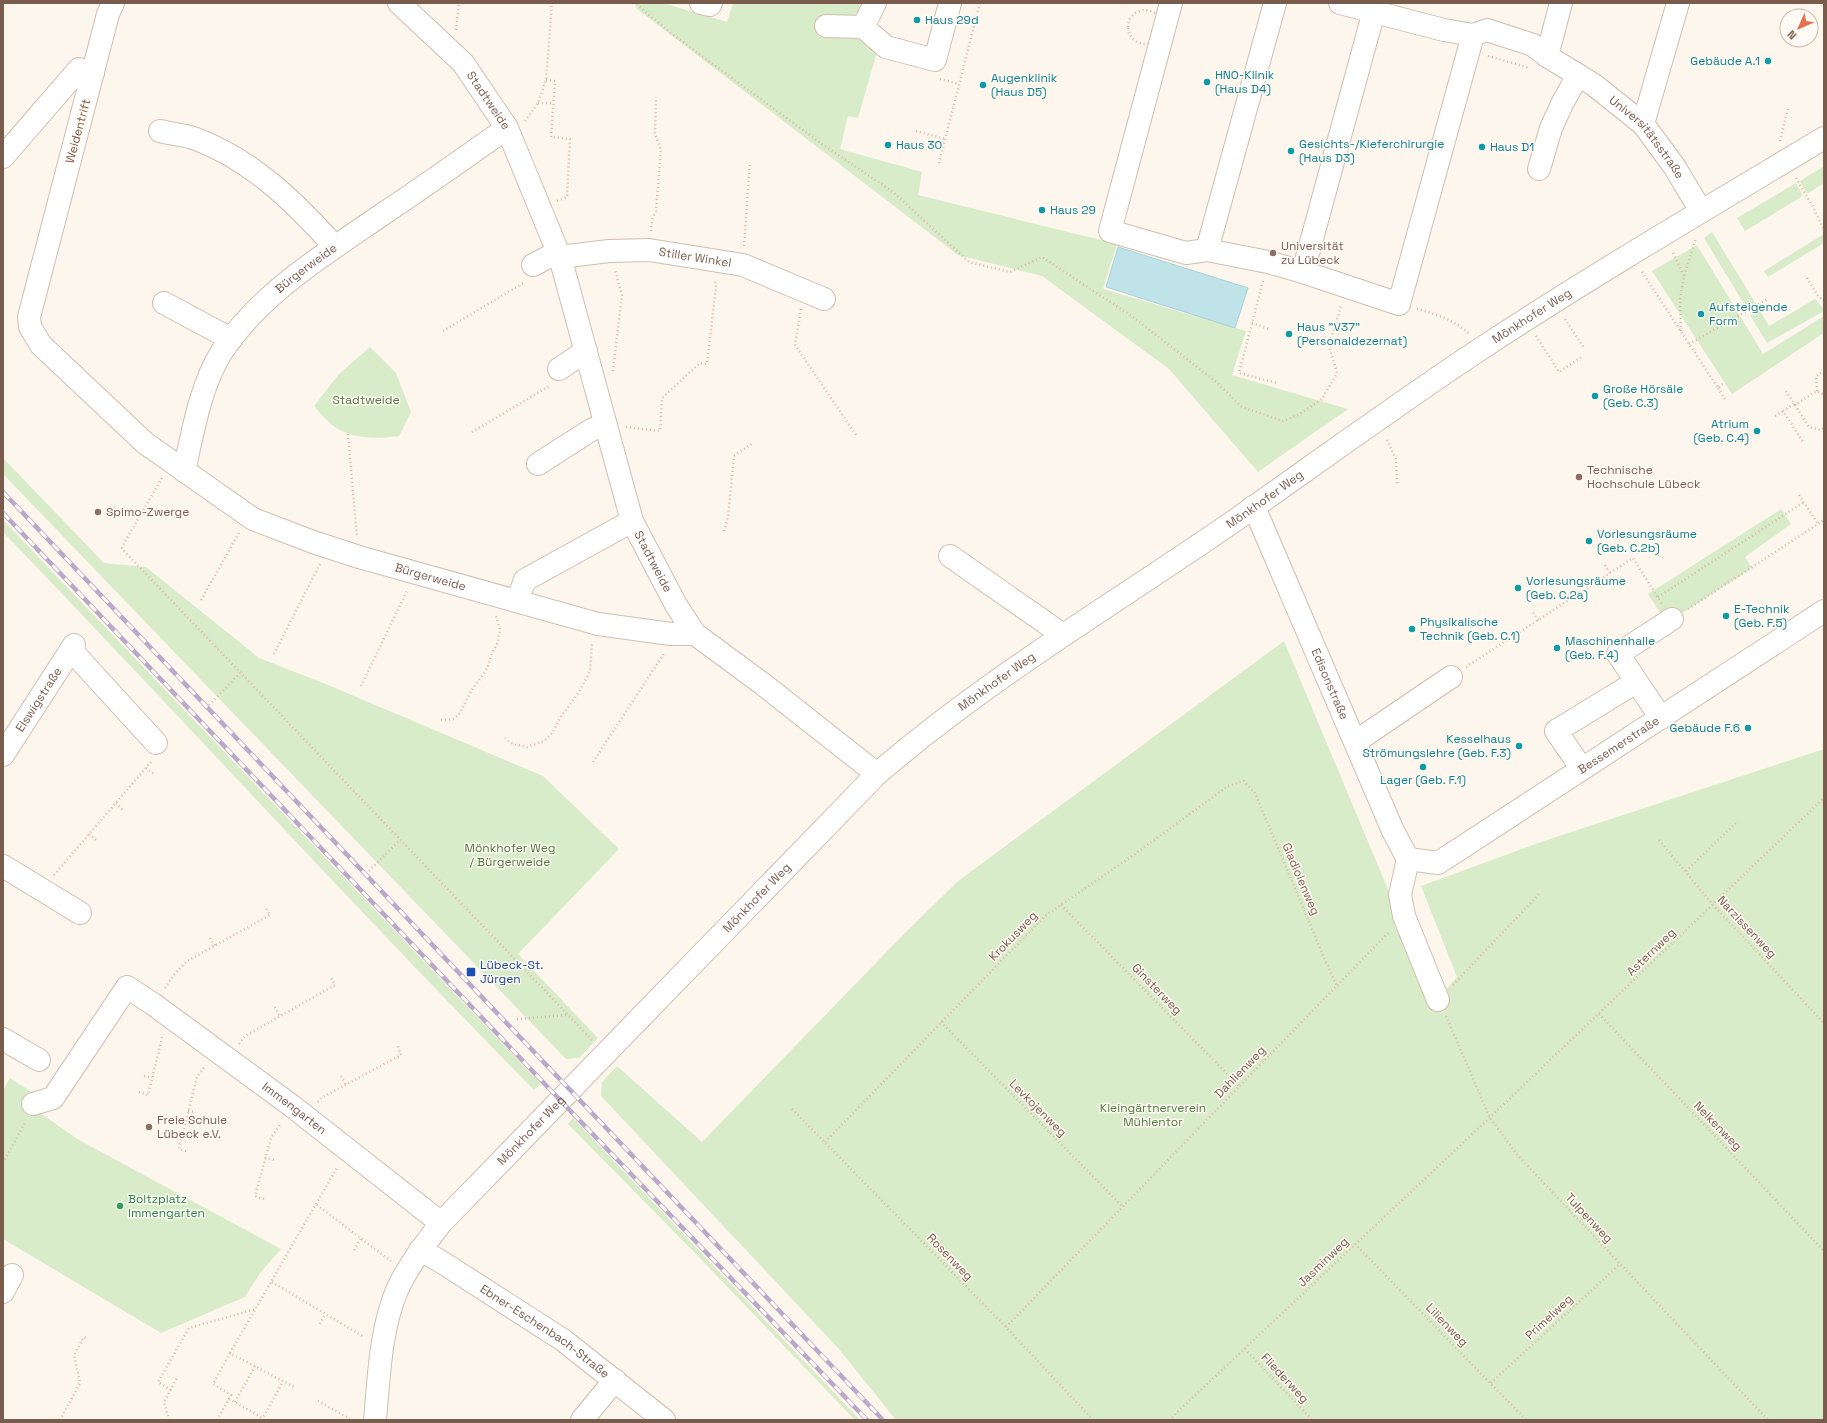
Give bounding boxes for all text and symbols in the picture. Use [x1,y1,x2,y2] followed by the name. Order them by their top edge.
[1779,8,1819,48] north arrow
[925,12,979,28] place label: Haus 29d
[912,15,922,25] marker: Haus 29d
[1784,28,1799,43] text: N
[1690,53,1760,69] place label: Gebäude A.1
[1763,56,1773,66] marker: Gebäude A.1
[1215,67,1275,97] place label: HNO-Klinik (Haus D4)
[463,68,514,133] street label: Stadtweide
[991,70,1058,100] place label: Augenklinik (Haus D5)
[1202,77,1212,87] marker: HNO-Klinik (Haus D4)
[978,80,988,90] marker: Augenklinik (Haus D5)
[1606,92,1688,182] street label: Universitätsstraße
[62,97,94,165] street label: Weidentrift
[1299,136,1444,166] place label: Gesichts-/Kieferchirurgie (Haus D3)
[896,137,942,153] place label: Haus 30
[1490,139,1534,155] place label: Haus D1
[883,140,893,150] marker: Haus 30
[1477,142,1487,152] marker: Haus D1
[1286,146,1296,156] marker: Gesichts-/Kieferchirurgie (Haus D3)
[1050,202,1096,218] place label: Haus 29
[1037,205,1047,215] marker: Haus 29
[1281,238,1344,268] place label: Universität zu Lübeck
[272,240,340,297] street label: Bürgerweide
[658,244,733,271] street label: Stiller Winkel
[1268,248,1278,258] marker: Universität zu Lübeck
[1489,285,1574,347] street label: Mönkhofer Weg
[1709,299,1788,329] place label: Aufsteigende Form
[1696,309,1706,319] marker: Aufsteigende Form
[1297,319,1407,349] place label: Haus "V37" (Personaldezernat)
[1284,329,1294,339] marker: Haus "V37" (Personaldezernat)
[1603,381,1683,411] place label: Große Hörsäle (Geb. C.3)
[1590,391,1600,401] marker: Große Hörsäle (Geb. C.3)
[332,392,400,408] park label: Stadtweide
[1693,416,1749,446] place label: Atrium (Geb. C.4)
[1752,426,1762,436] marker: Atrium (Geb. C.4)
[1587,462,1701,492] place label: Technische Hochschule Lübeck
[1223,467,1306,532] street label: Mönkhofer Weg
[1574,472,1584,482] marker: Technische Hochschule Lübeck
[106,504,189,520] place label: Spimo-Zwerge
[93,507,103,517] marker: Spimo-Zwerge
[1597,526,1697,556] place label: Vorlesungsräume (Geb. C.2b)
[630,528,676,595] street label: Stadtweide
[1584,536,1594,546] marker: Vorlesungsräume (Geb. C.2b)
[393,559,468,595] street label: Bürgerweide
[1526,573,1626,603] place label: Vorlesungsräume (Geb. C.2a)
[1513,583,1523,593] marker: Vorlesungsräume (Geb. C.2a)
[1734,601,1790,631] place label: E-Technik (Geb. F.5)
[1721,611,1731,621] marker: E-Technik (Geb. F.5)
[1420,614,1520,644] place label: Physikalische Technik (Geb. C.1)
[1407,624,1417,634] marker: Physikalische Technik (Geb. C.1)
[1565,633,1655,663] place label: Maschinenhalle (Geb. F.4)
[1552,643,1562,653] marker: Maschinenhalle (Geb. F.4)
[1308,646,1352,722] street label: Edisonstraße
[955,649,1038,714] street label: Mönkhofer Weg
[12,664,66,735] street label: Elswigstraße
[1575,713,1662,778] street label: Bessemerstraße
[1669,720,1740,736] place label: Gebäude F.6
[1743,723,1753,733] marker: Gebäude F.6
[1362,731,1511,761] place label: Kesselhaus Strömungslehre (Geb. F.3)
[1514,741,1524,751] marker: Kesselhaus Strömungslehre (Geb. F.3)
[1418,762,1428,772] marker: Lager (Geb. F.1)
[1380,772,1466,788] place label: Lager (Geb. F.1)
[465,840,555,870] park label: Mönkhofer Weg / Bürgerweide
[1279,840,1323,918] street label: Gladiolenweg
[719,860,794,936] street label: Mönkhofer Weg
[1714,892,1780,962] street label: Narzissenweg
[985,908,1041,964] street label: Krokusweg
[1623,925,1679,979] street label: Asternweg
[480,957,543,987] place label: Lübeck-St. Jürgen
[1128,960,1186,1018] street label: Ginsterweg
[465,966,477,978] marker: Lübeck-St. Jürgen
[1211,1042,1269,1102] street label: Dahlienweg
[1006,1076,1070,1140] street label: Levkojenweg
[259,1079,330,1138] street label: Immengarten
[494,1092,569,1168] street label: Mönkhofer Weg
[1690,1098,1746,1154] street label: Nelkenweg
[1100,1100,1206,1130] park label: Kleingärtnerverein Mühlentor
[157,1112,227,1142] place label: Freie Schule Lübeck e.V.
[144,1122,154,1132] marker: Freie Schule Lübeck e.V.
[1562,1190,1616,1246] street label: Tulpenweg
[128,1191,205,1221] place label: Boltzplatz Immengarten
[115,1201,125,1211] marker: Boltzplatz Immengarten
[923,1230,977,1284] street label: Rosenweg
[1294,1234,1352,1290] street label: Jasminweg
[477,1281,613,1382] street label: Ebner-Eschenbach-Straße
[1522,1291,1576,1343] street label: Primelweg
[1422,1300,1472,1350] street label: Lilienweg
[1258,1349,1312,1407] street label: Fliederweg

